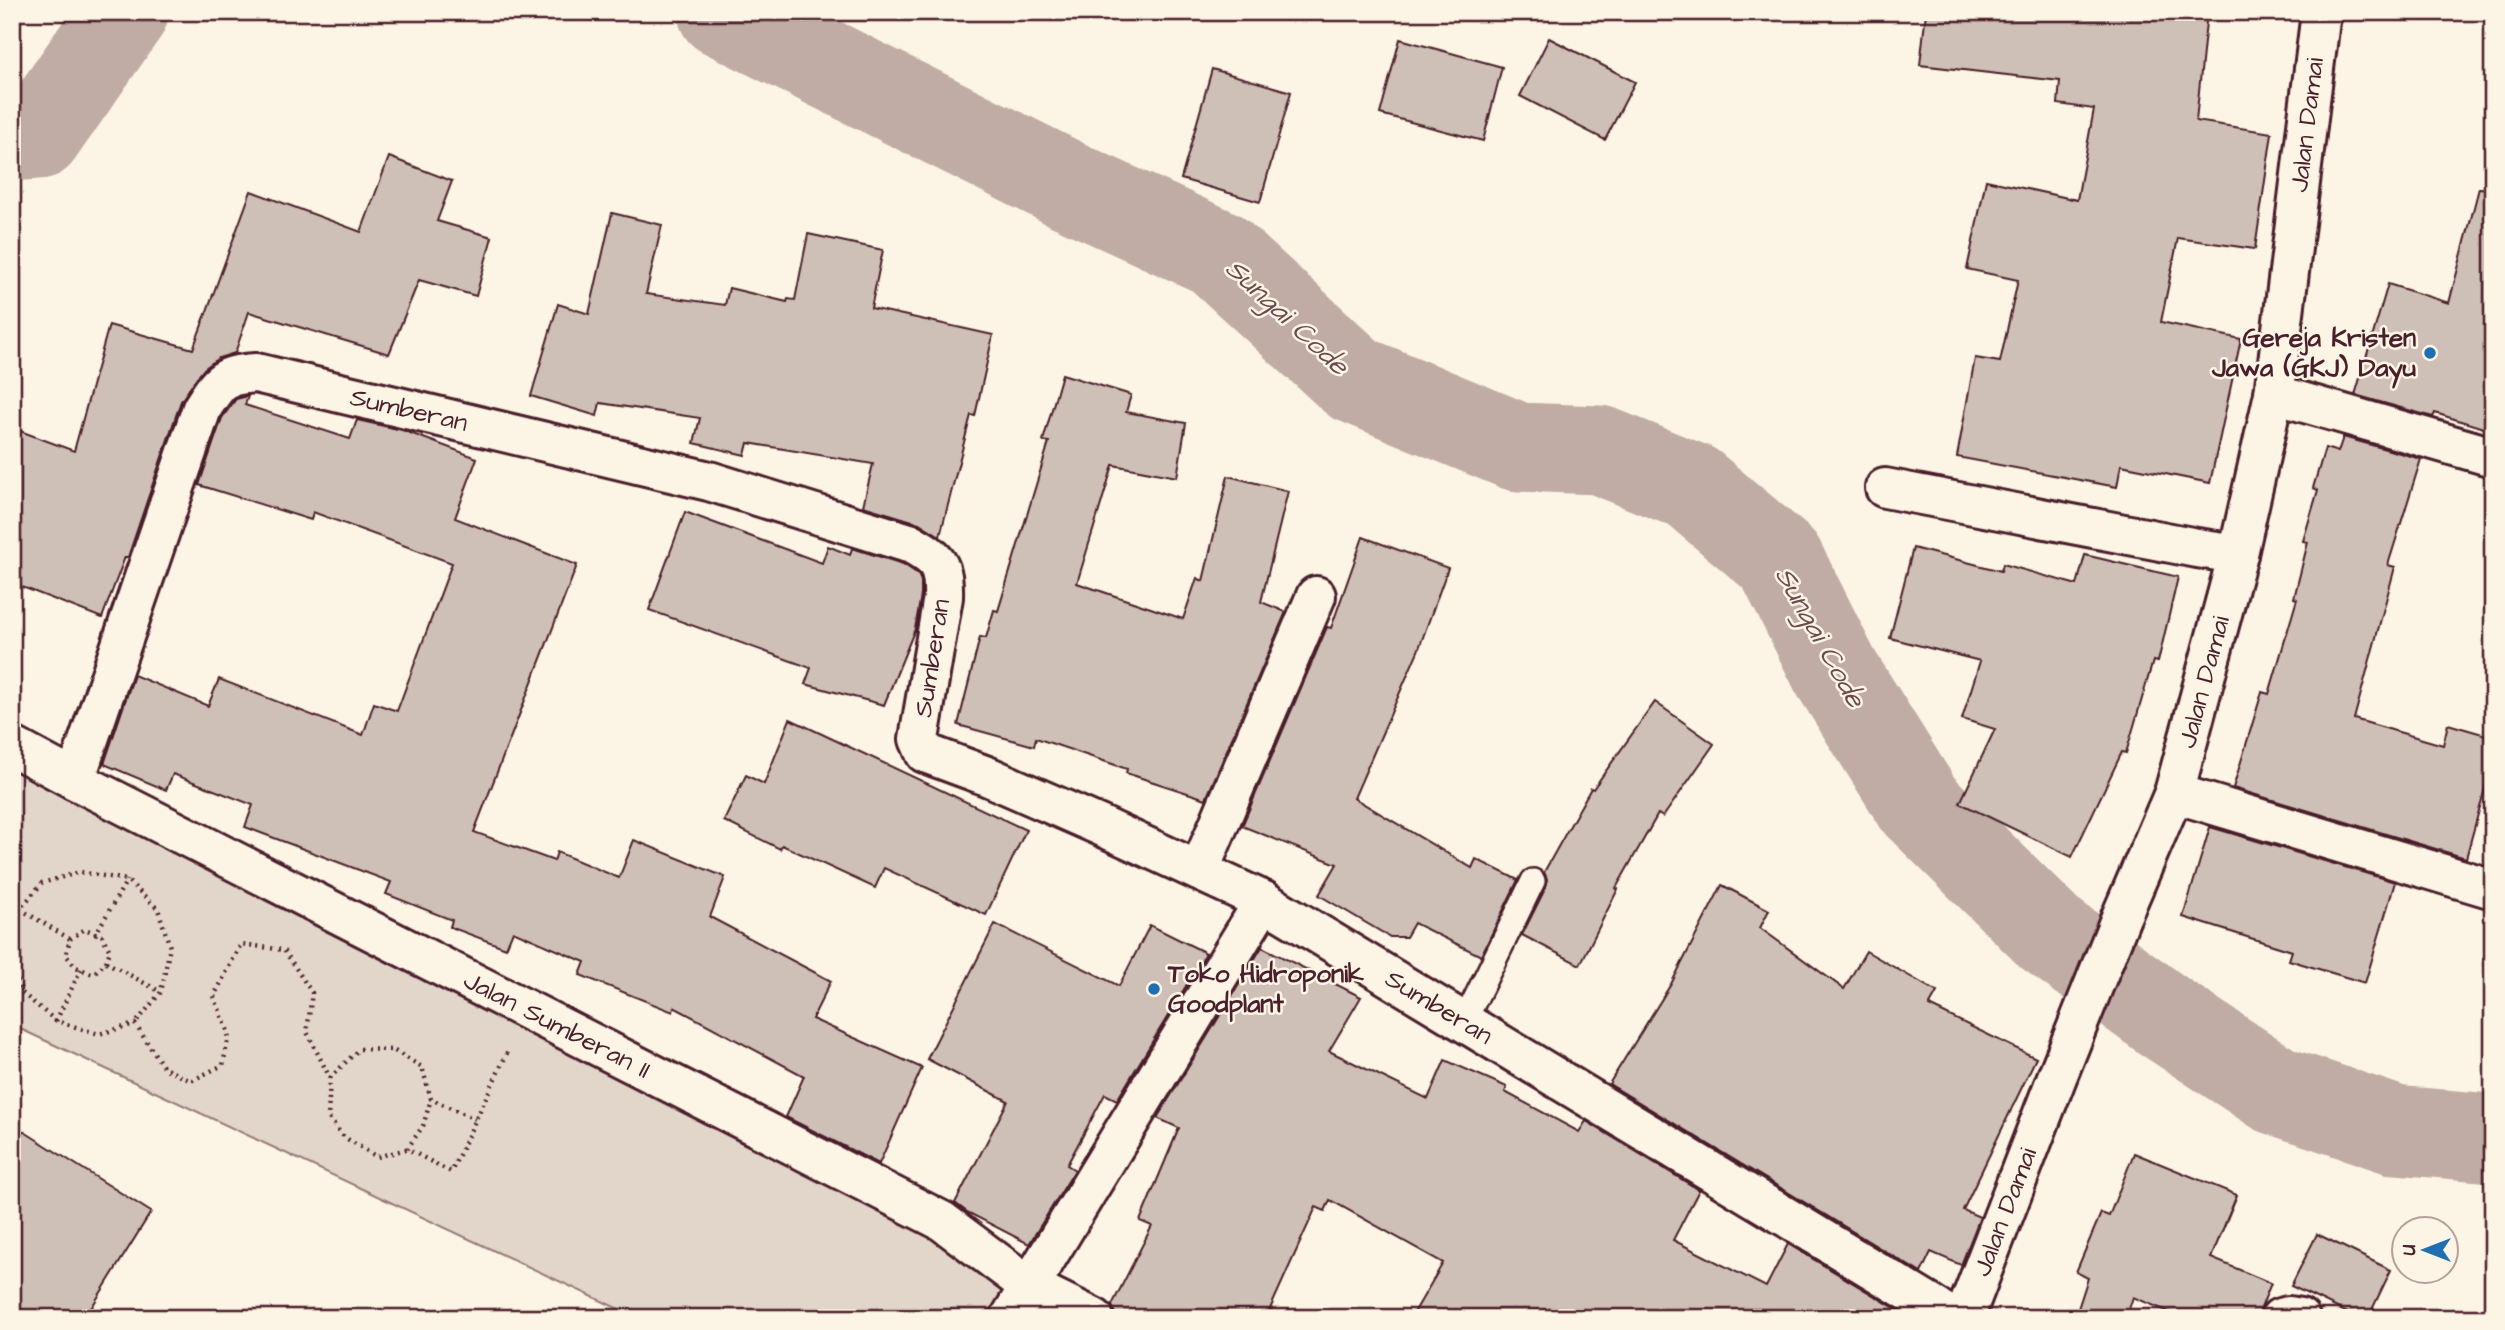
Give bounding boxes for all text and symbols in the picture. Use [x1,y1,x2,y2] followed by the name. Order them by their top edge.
[2281,56,2333,194] street label: Jalan Damai
[1216,250,1358,386] water label: Sungai Code
[2211,320,2416,389] place label: Gereja Kristen Jawa (GKJ) Dayu
[2422,345,2438,361] marker: Gereja Kristen Jawa (GKJ) Dayu
[347,379,471,441] street label: Sumberan
[1764,560,1876,717] water label: Sungai Code
[905,596,959,720] street label: Sumberan
[2169,612,2239,752] street label: Jalan Damai
[1167,956,1365,1022] place label: Toko Hidroponik Goodplant
[1379,961,1499,1053] street label: Sumberan
[457,962,657,1088] street label: Jalan Sumberan II
[1146,981,1162,997] marker: Toko Hidroponik Goodplant
[1964,1142,2046,1282] street label: Jalan Damai
[2390,1214,2460,1284] north arrow
[2396,1244,2423,1255] text: U

